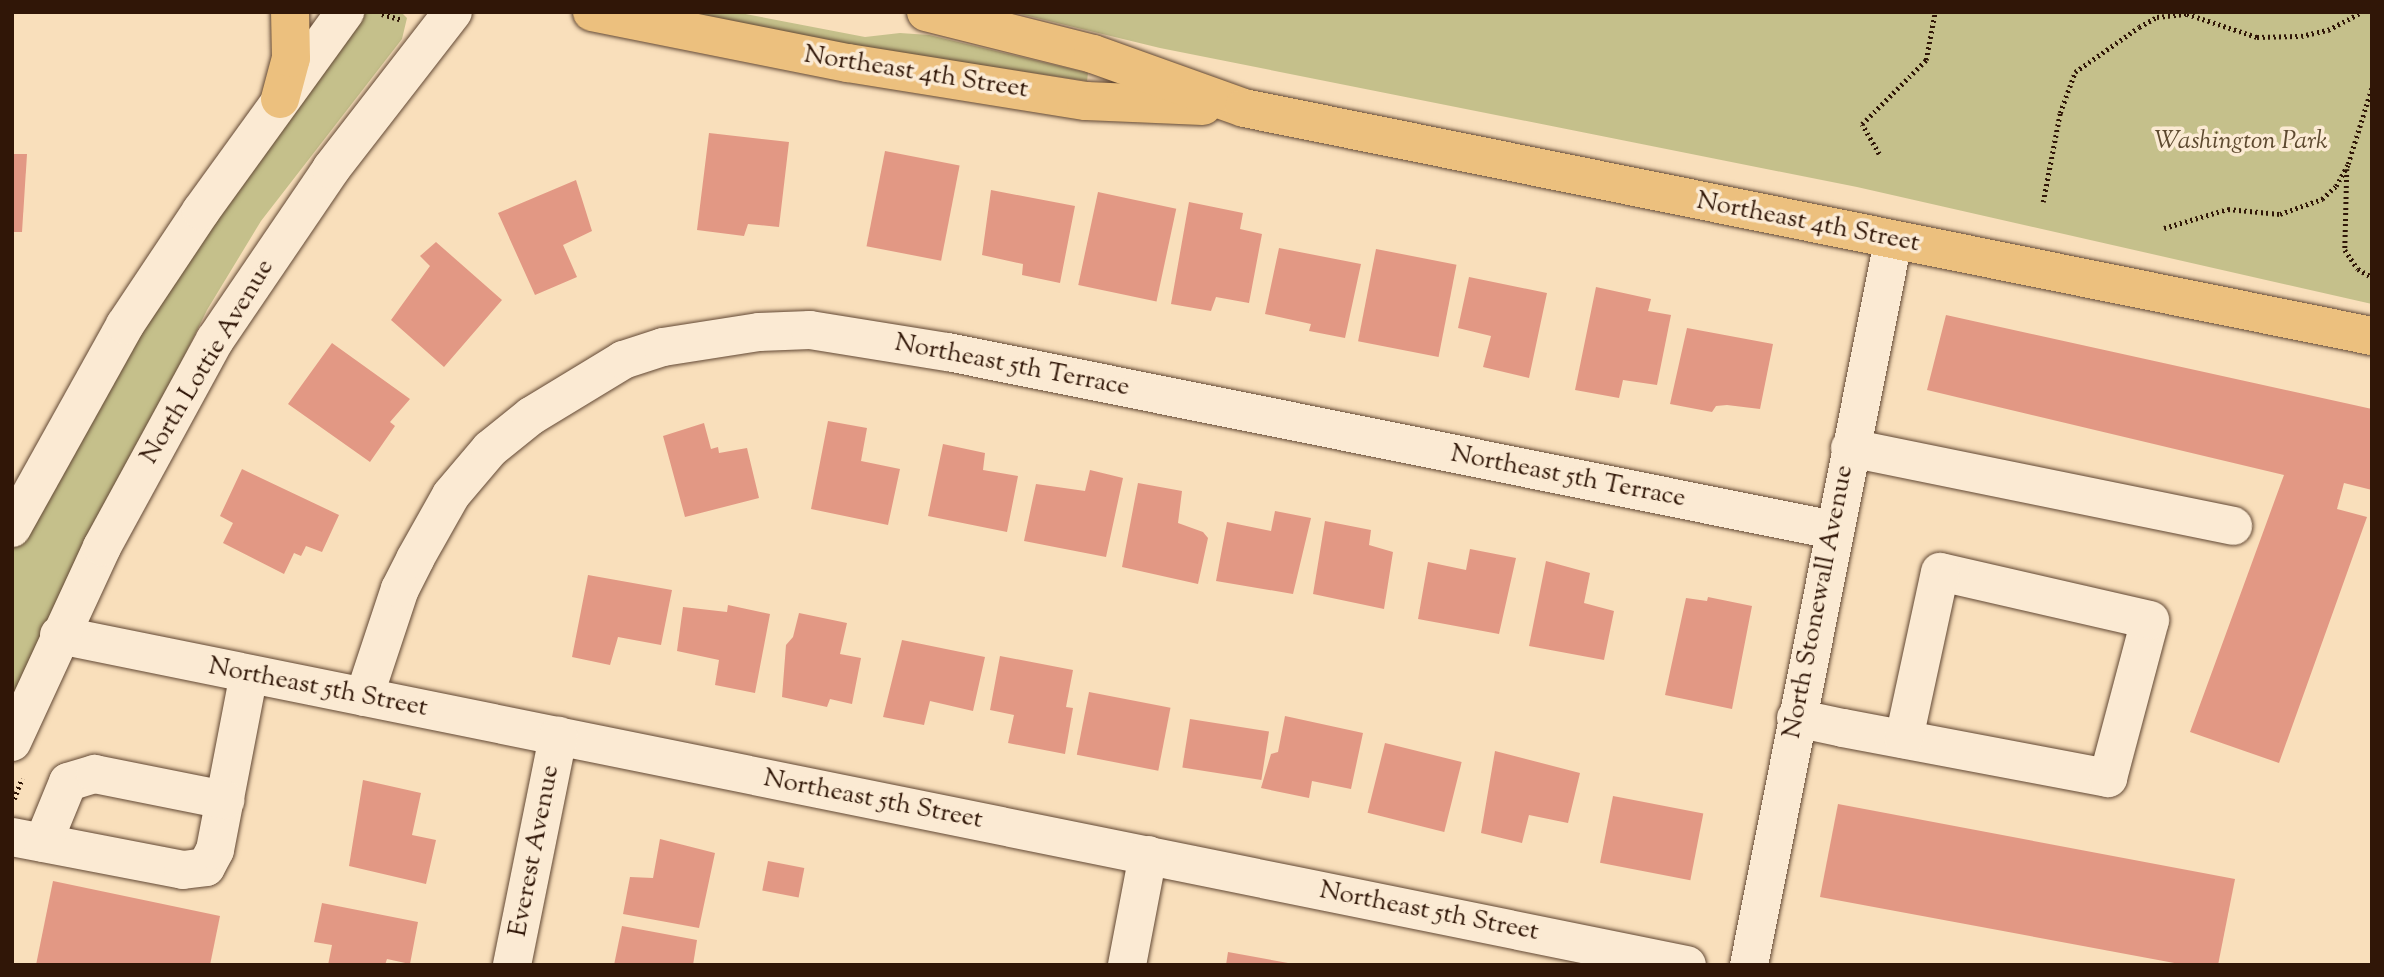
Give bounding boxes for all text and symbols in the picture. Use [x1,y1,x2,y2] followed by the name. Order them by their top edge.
[802,40,1030,106] street label: Northeast 4th Street
[2154,126,2328,158] park label: Washington Park
[1694,186,1922,260] street label: Northeast 4th Street
[135,254,281,470] street label: North Lottie Avenue
[892,328,1132,404] street label: Northeast 5th Terrace
[1448,439,1688,515] street label: Northeast 5th Terrace
[1777,463,1861,741] street label: North Stonewall Avenue
[206,651,430,725] street label: Northeast 5th Street
[503,763,567,939] street label: Everest Avenue
[761,763,985,837] street label: Northeast 5th Street
[1317,875,1541,949] street label: Northeast 5th Street

